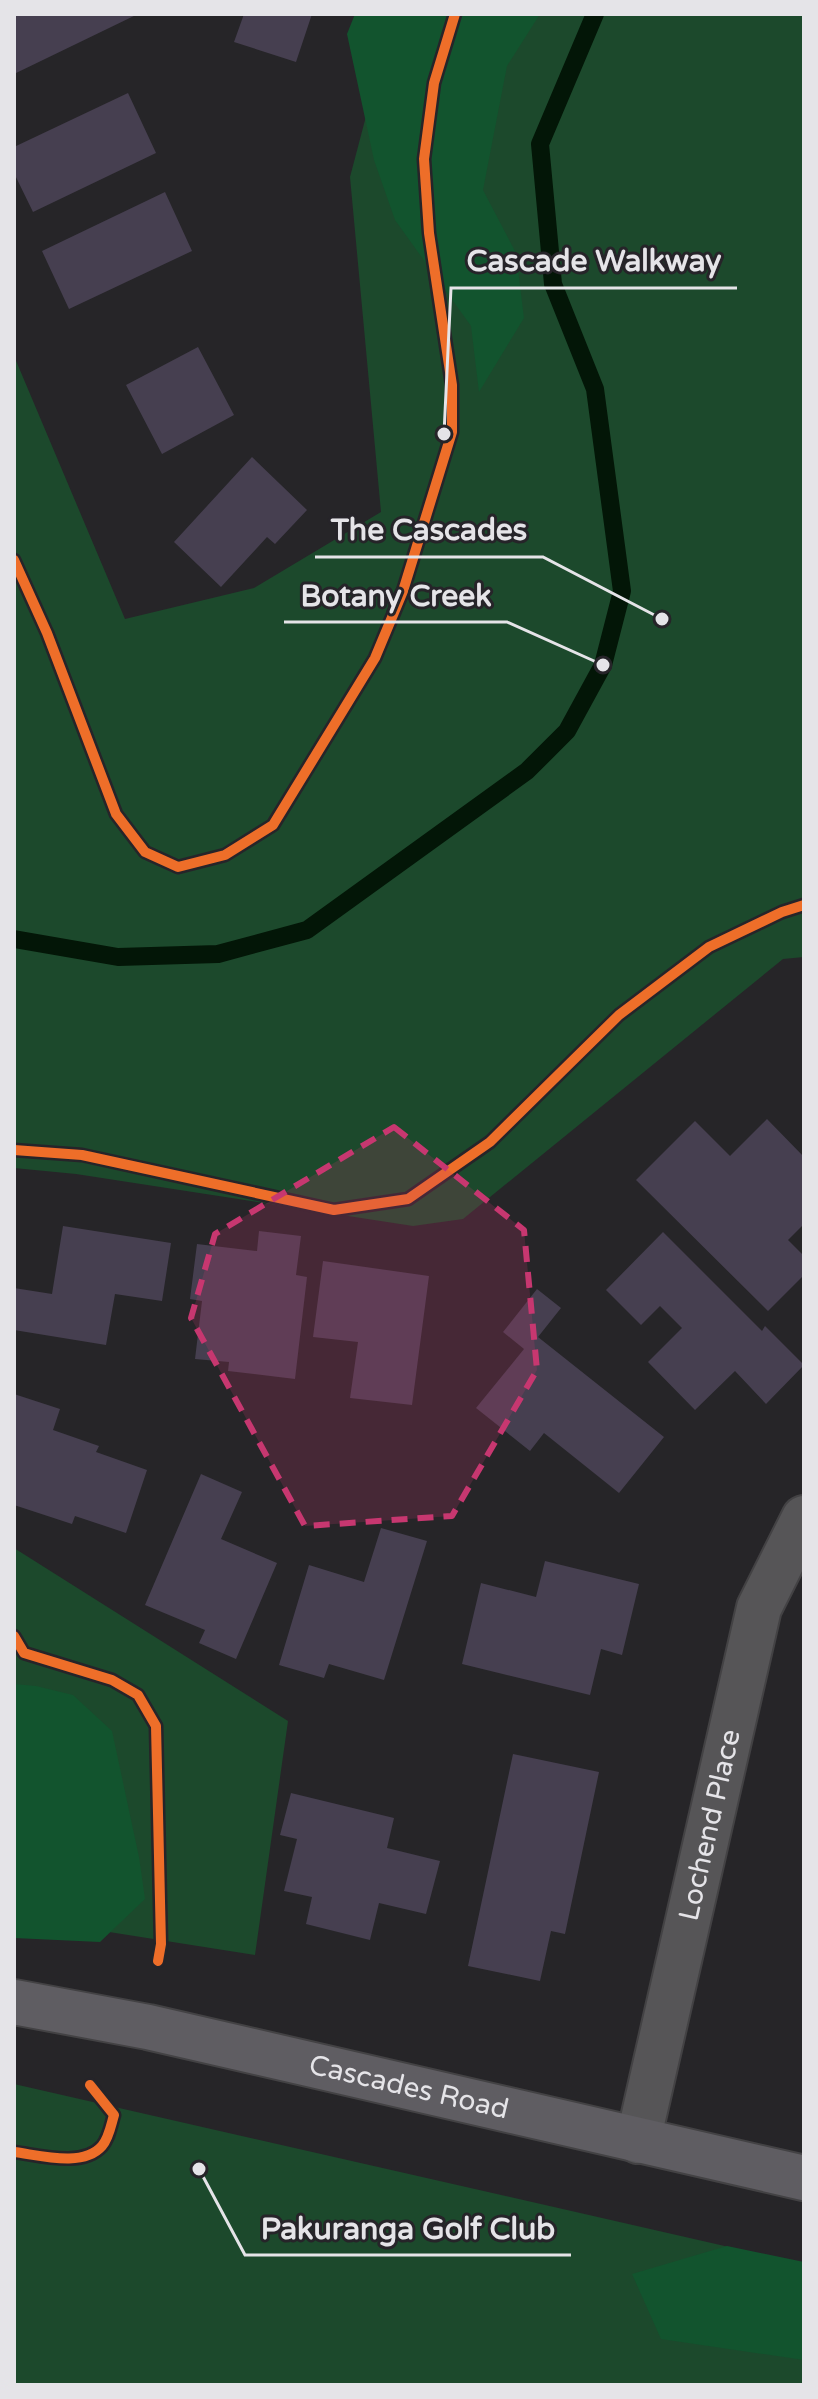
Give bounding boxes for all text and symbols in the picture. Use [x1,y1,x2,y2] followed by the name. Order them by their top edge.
[451,234,737,288] callout: Cascade Walkway
[467,243,721,280] text: Cascade Walkway
[315,503,543,557] callout: The Cascades
[330,512,527,549] text: The Cascades
[284,568,507,622] callout: Botany Creek
[301,578,491,615] text: Botany Creek
[672,1726,748,1924] street label: Lochend Place
[306,2048,512,2126] street label: Cascades Road
[245,2201,571,2255] callout: Pakuranga Golf Club
[261,2211,555,2248] text: Pakuranga Golf Club

